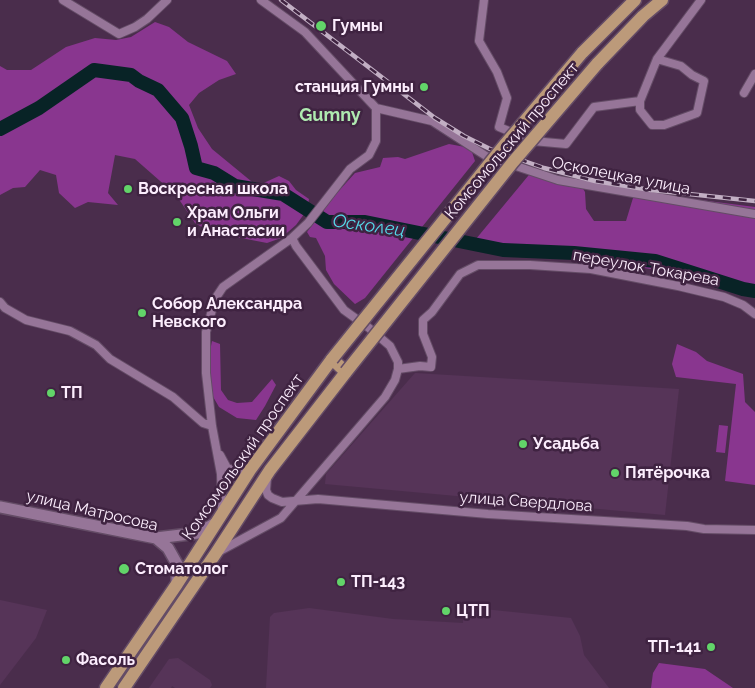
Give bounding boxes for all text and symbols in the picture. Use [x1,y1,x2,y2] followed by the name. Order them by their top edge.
[332,16,383,36] place label: Гумны
[314,19,328,33] marker: Гумны
[441,59,583,223] street label: Комсомольский проспект
[295,77,414,97] place label: станция Гумны
[418,81,430,93] marker: станция Гумны
[299,105,361,127] district label: Gumny
[550,153,692,199] street label: Осколецкая улица
[138,179,288,199] place label: Воскресная школа
[122,183,134,195] marker: Воскресная школа
[187,203,285,241] place label: Храм Ольги и Анастасии
[331,210,407,242] water label: Осколец
[171,216,183,228] marker: Храм Ольги и Анастасии
[571,246,721,290] street label: переулок Токарева
[152,294,302,332] place label: Собор Александра Невского
[136,307,148,319] marker: Собор Александра Невского
[178,370,308,544] street label: Комсомольский проспект
[61,383,83,403] place label: ТП
[45,387,57,399] marker: ТП
[533,434,599,454] place label: Усадьба
[517,438,529,450] marker: Усадьба
[625,463,710,483] place label: Пятёрочка
[609,467,621,479] marker: Пятёрочка
[24,487,160,535] street label: улица Матросова
[459,488,593,516] street label: улица Свердлова
[135,559,228,579] place label: Стоматолог
[117,562,131,576] marker: Стоматолог
[351,572,405,592] place label: ТП-143
[335,576,347,588] marker: ТП-143
[456,601,490,621] place label: ЦТП
[440,605,452,617] marker: ЦТП
[648,637,701,657] place label: ТП-141
[705,641,717,653] marker: ТП-141
[76,650,135,670] place label: Фасоль
[60,654,72,666] marker: Фасоль

